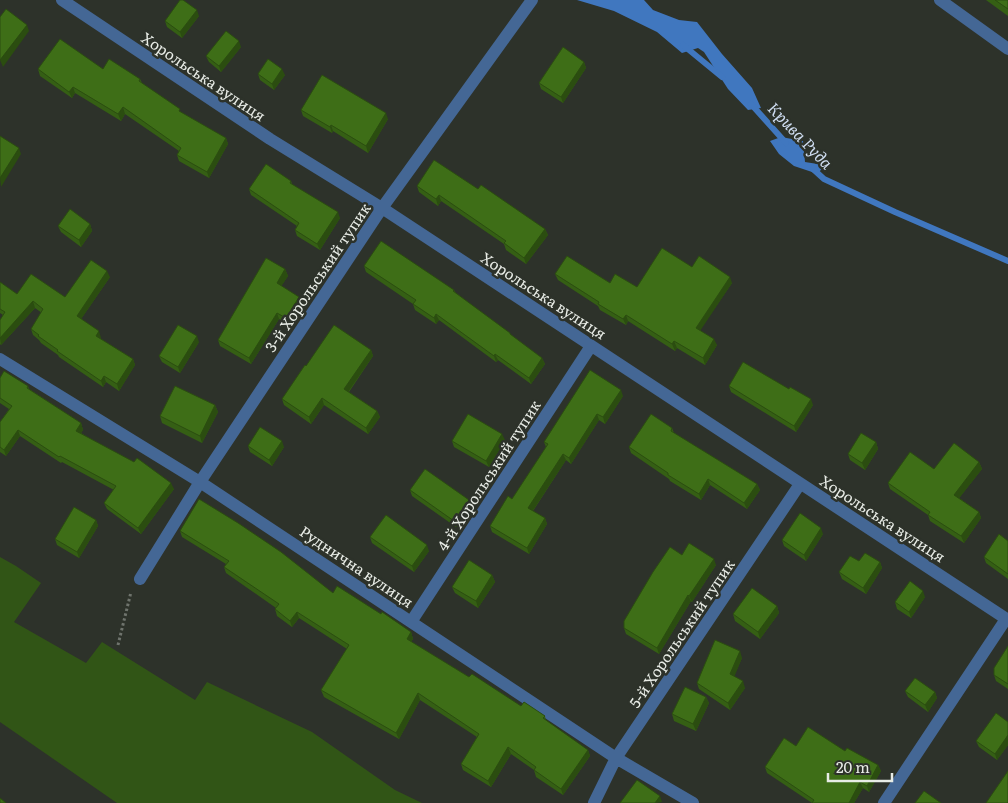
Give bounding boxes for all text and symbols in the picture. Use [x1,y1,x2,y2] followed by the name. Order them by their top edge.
[137,26,271,126] street label: Хорольська вулиця
[763,96,840,174] water label: Крива Руда
[258,198,376,356] street label: 3-й Хорольський тупик
[477,246,611,344] street label: Хорольська вулиця
[430,395,546,555] street label: 4-й Хорольський тупик
[816,469,950,567] street label: Хорольська вулиця
[296,519,418,613] street label: Руднична вулиця
[622,554,740,712] street label: 5-й Хорольський тупик
[828,750,892,782] scale bar
[836,755,870,778] text: 20 m

